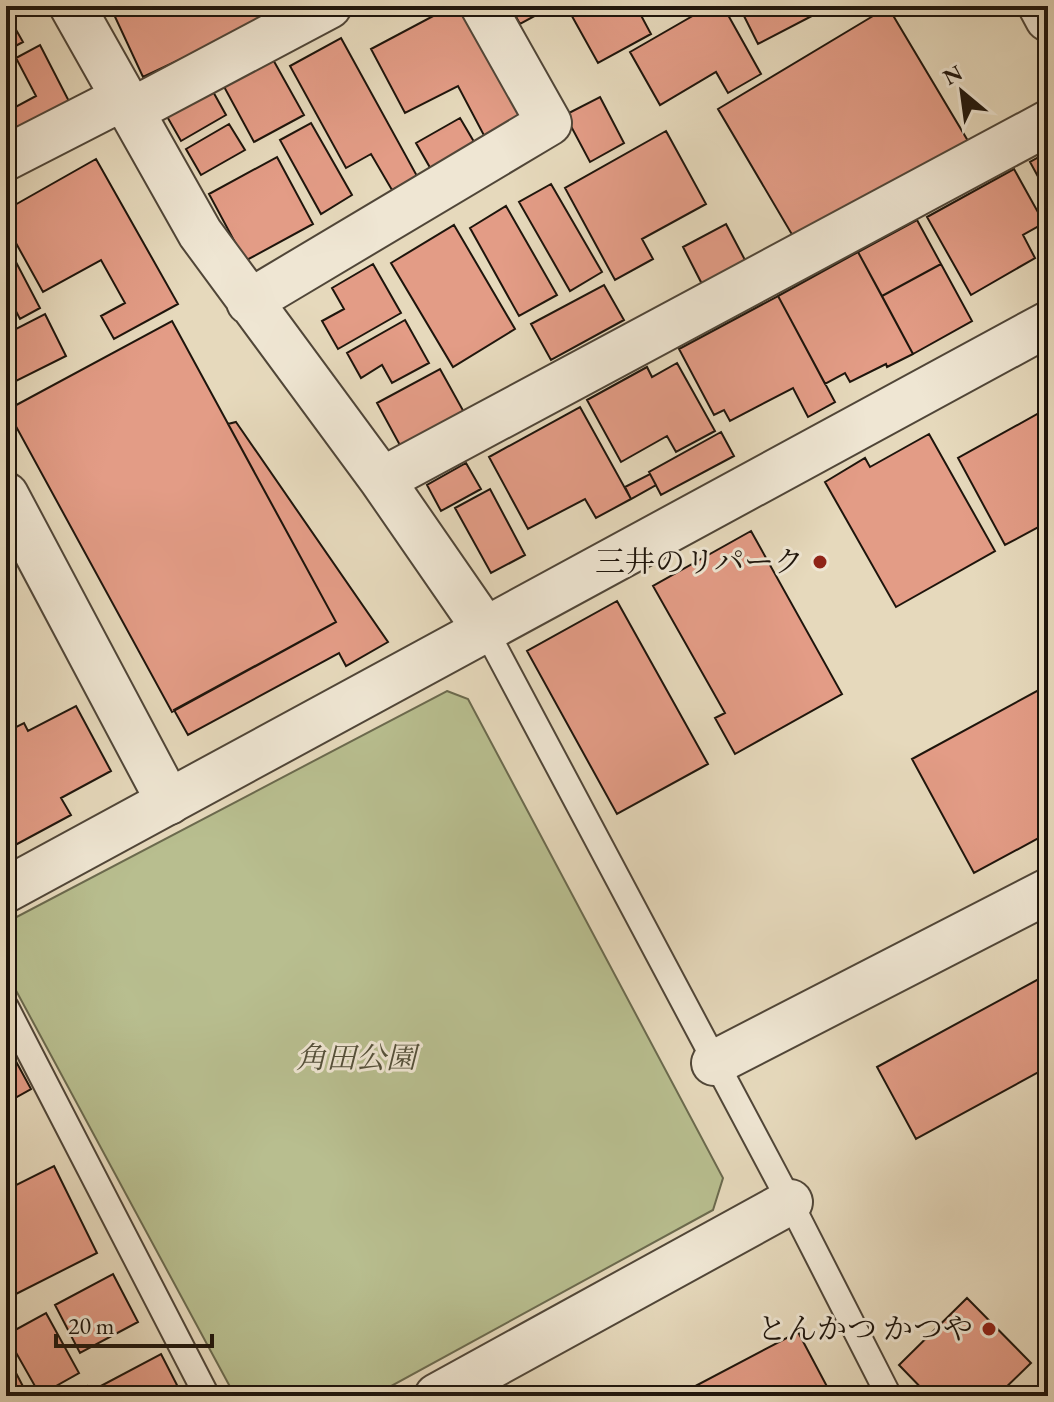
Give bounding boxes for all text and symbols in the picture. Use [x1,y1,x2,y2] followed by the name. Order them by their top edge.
[922,52,1002,132] north arrow
[938,58,968,92] text: N
[595,542,804,581] place label: 三井のリパーク
[811,553,829,571] marker: 三井のリパーク
[296,1038,421,1077] park label: 角田公園
[56,1298,212,1348] scale bar
[757,1309,973,1348] place label: とんかつ かつや
[68,1310,115,1341] text: 20 m
[980,1320,998,1338] marker: とんかつ かつや

